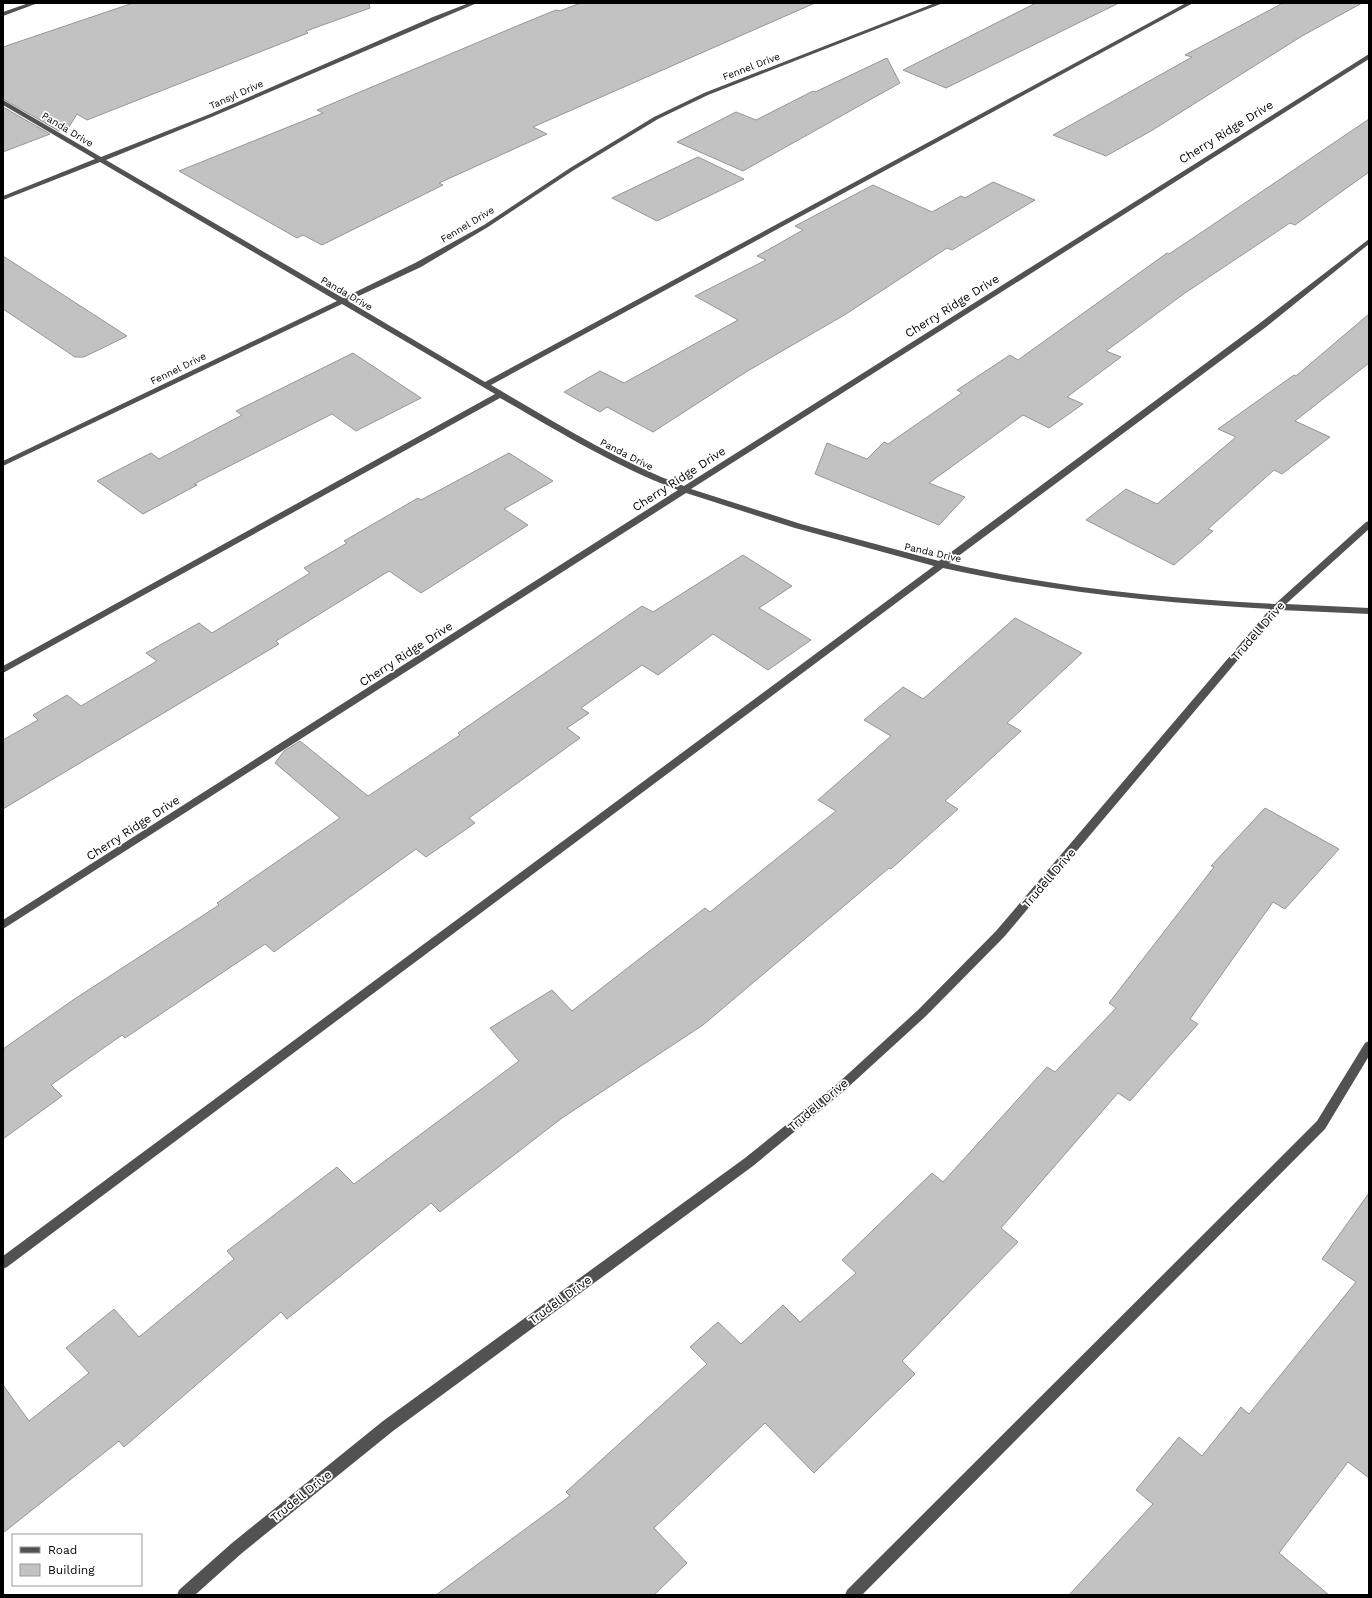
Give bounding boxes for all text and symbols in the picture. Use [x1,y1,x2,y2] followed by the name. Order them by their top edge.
[721,50,782,82] street label: Fennel Drive
[207,78,265,111] street label: Tansyl Drive
[1176,97,1276,167] street label: Cherry Ridge Drive
[40,110,96,149] street label: Panda Drive
[439,204,496,245] street label: Fennel Drive
[902,271,1002,341] street label: Cherry Ridge Drive
[319,274,375,313] street label: Panda Drive
[149,350,208,387] street label: Fennel Drive
[598,436,655,473] street label: Panda Drive
[630,444,728,514] street label: Cherry Ridge Drive
[903,541,963,564] street label: Panda Drive
[1228,598,1288,664] street label: Trudell Drive
[357,619,455,689] street label: Cherry Ridge Drive
[84,793,182,863] street label: Cherry Ridge Drive
[1019,845,1079,911] street label: Trudell Drive
[785,1076,851,1134] street label: Trudell Drive
[526,1273,594,1327] street label: Trudell Drive
[268,1467,334,1525] street label: Trudell Drive
[12,1534,142,1586] legend
[48,1543,77,1557] text: Road
[48,1563,95,1577] text: Building

